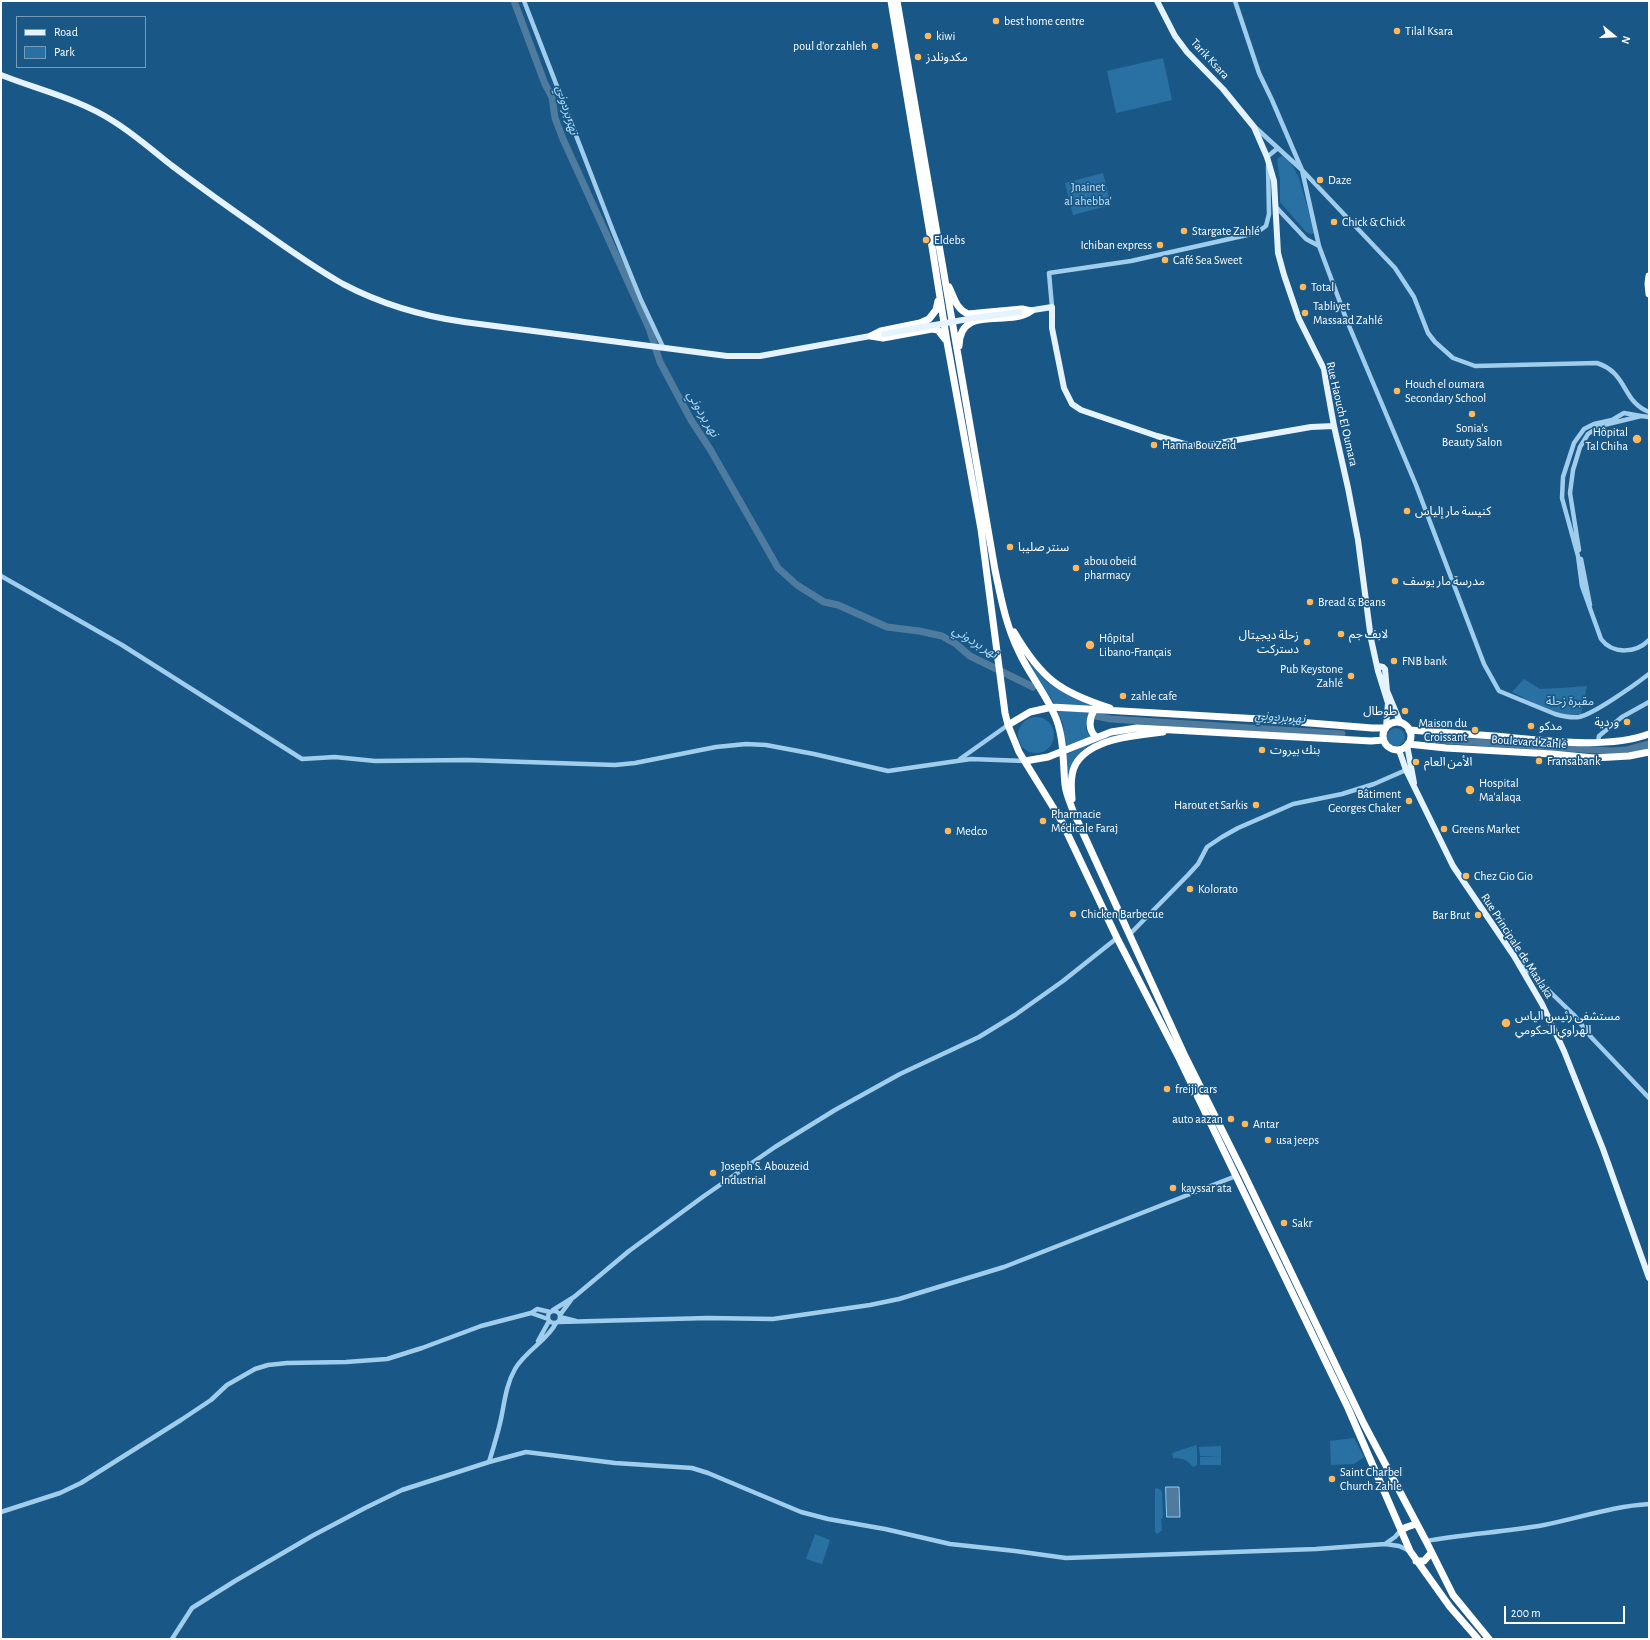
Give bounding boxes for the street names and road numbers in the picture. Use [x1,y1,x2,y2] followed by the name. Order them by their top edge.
[1188,36,1232,82] street label: Tarik Ksara
[1323,360,1361,468] street label: Rue Haouch El Oumara
[1491,732,1567,752] street label: Boulevard Zahlé
[1478,891,1556,1001] street label: Rue Principale de Maalaka

